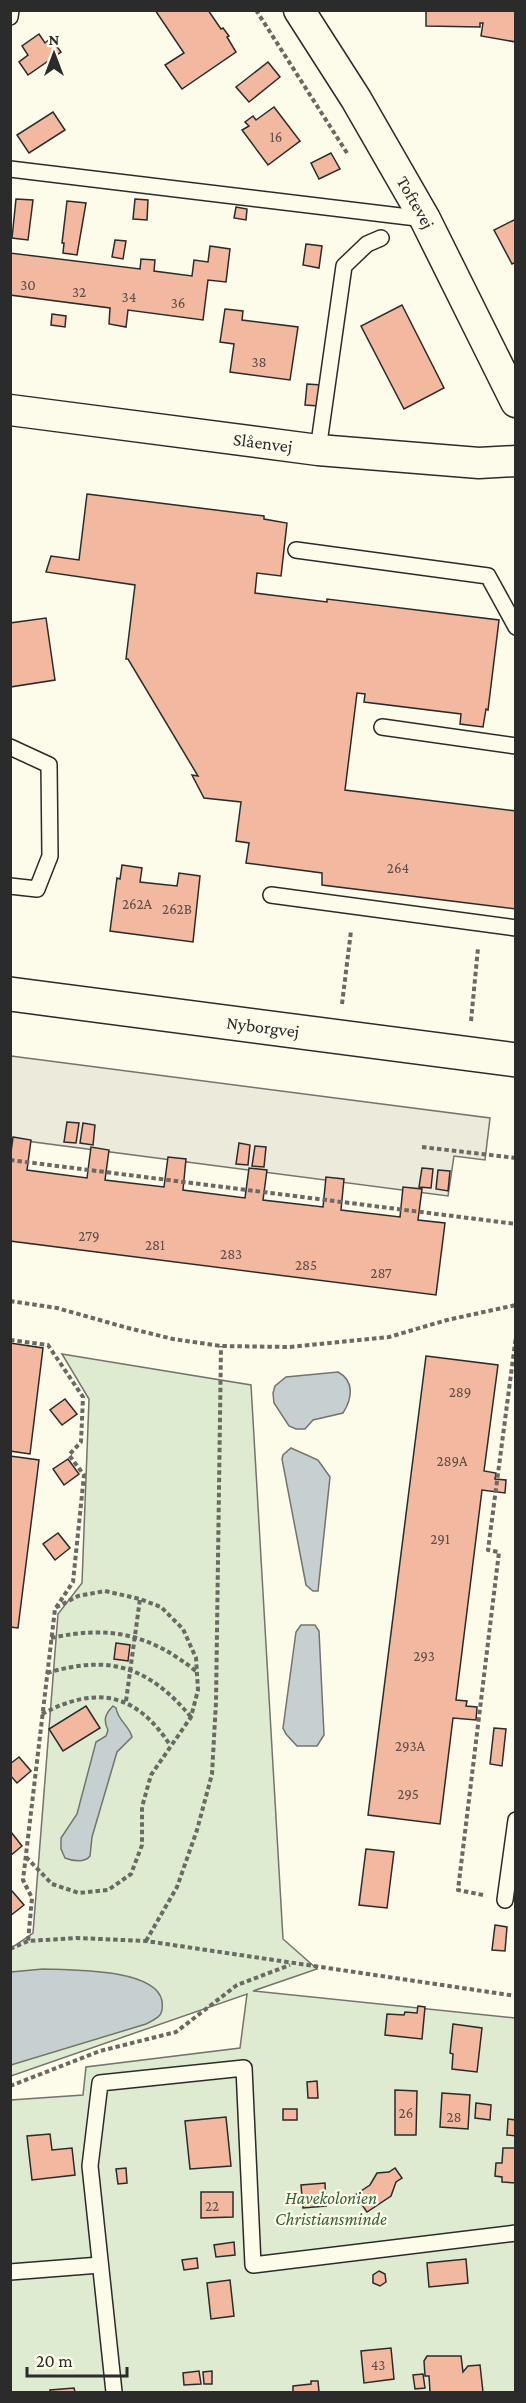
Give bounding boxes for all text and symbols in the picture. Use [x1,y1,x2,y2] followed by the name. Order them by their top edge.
[24,24,84,84] north arrow
[49,31,60,48] text: N
[270,129,282,145] house number: 16
[392,172,438,233] street label: Toftevej
[20,277,36,293] house number: 30
[72,284,86,300] house number: 32
[122,289,136,305] house number: 34
[171,295,185,311] house number: 36
[251,354,267,370] house number: 38
[232,429,294,458] street label: Slåenvej
[387,860,409,876] house number: 264
[122,896,153,912] house number: 262A
[162,901,192,917] house number: 262B
[225,1012,301,1043] street label: Nyborgvej
[78,1228,100,1244] house number: 279
[145,1237,165,1253] house number: 281
[220,1246,242,1262] house number: 283
[295,1257,317,1273] house number: 285
[370,1265,392,1281] house number: 287
[449,1384,471,1400] house number: 289
[436,1453,468,1469] house number: 289A
[430,1531,450,1547] house number: 291
[413,1648,435,1664] house number: 293
[395,1738,425,1754] house number: 293A
[397,1786,419,1802] house number: 295
[399,2105,413,2121] house number: 26
[446,2109,462,2125] house number: 28
[275,2188,387,2229] park label: Havekolonien Christiansminde
[205,2198,219,2214] house number: 22
[27,2340,128,2378] scale bar
[36,2351,73,2371] text: 20 m
[371,2357,385,2373] house number: 43

